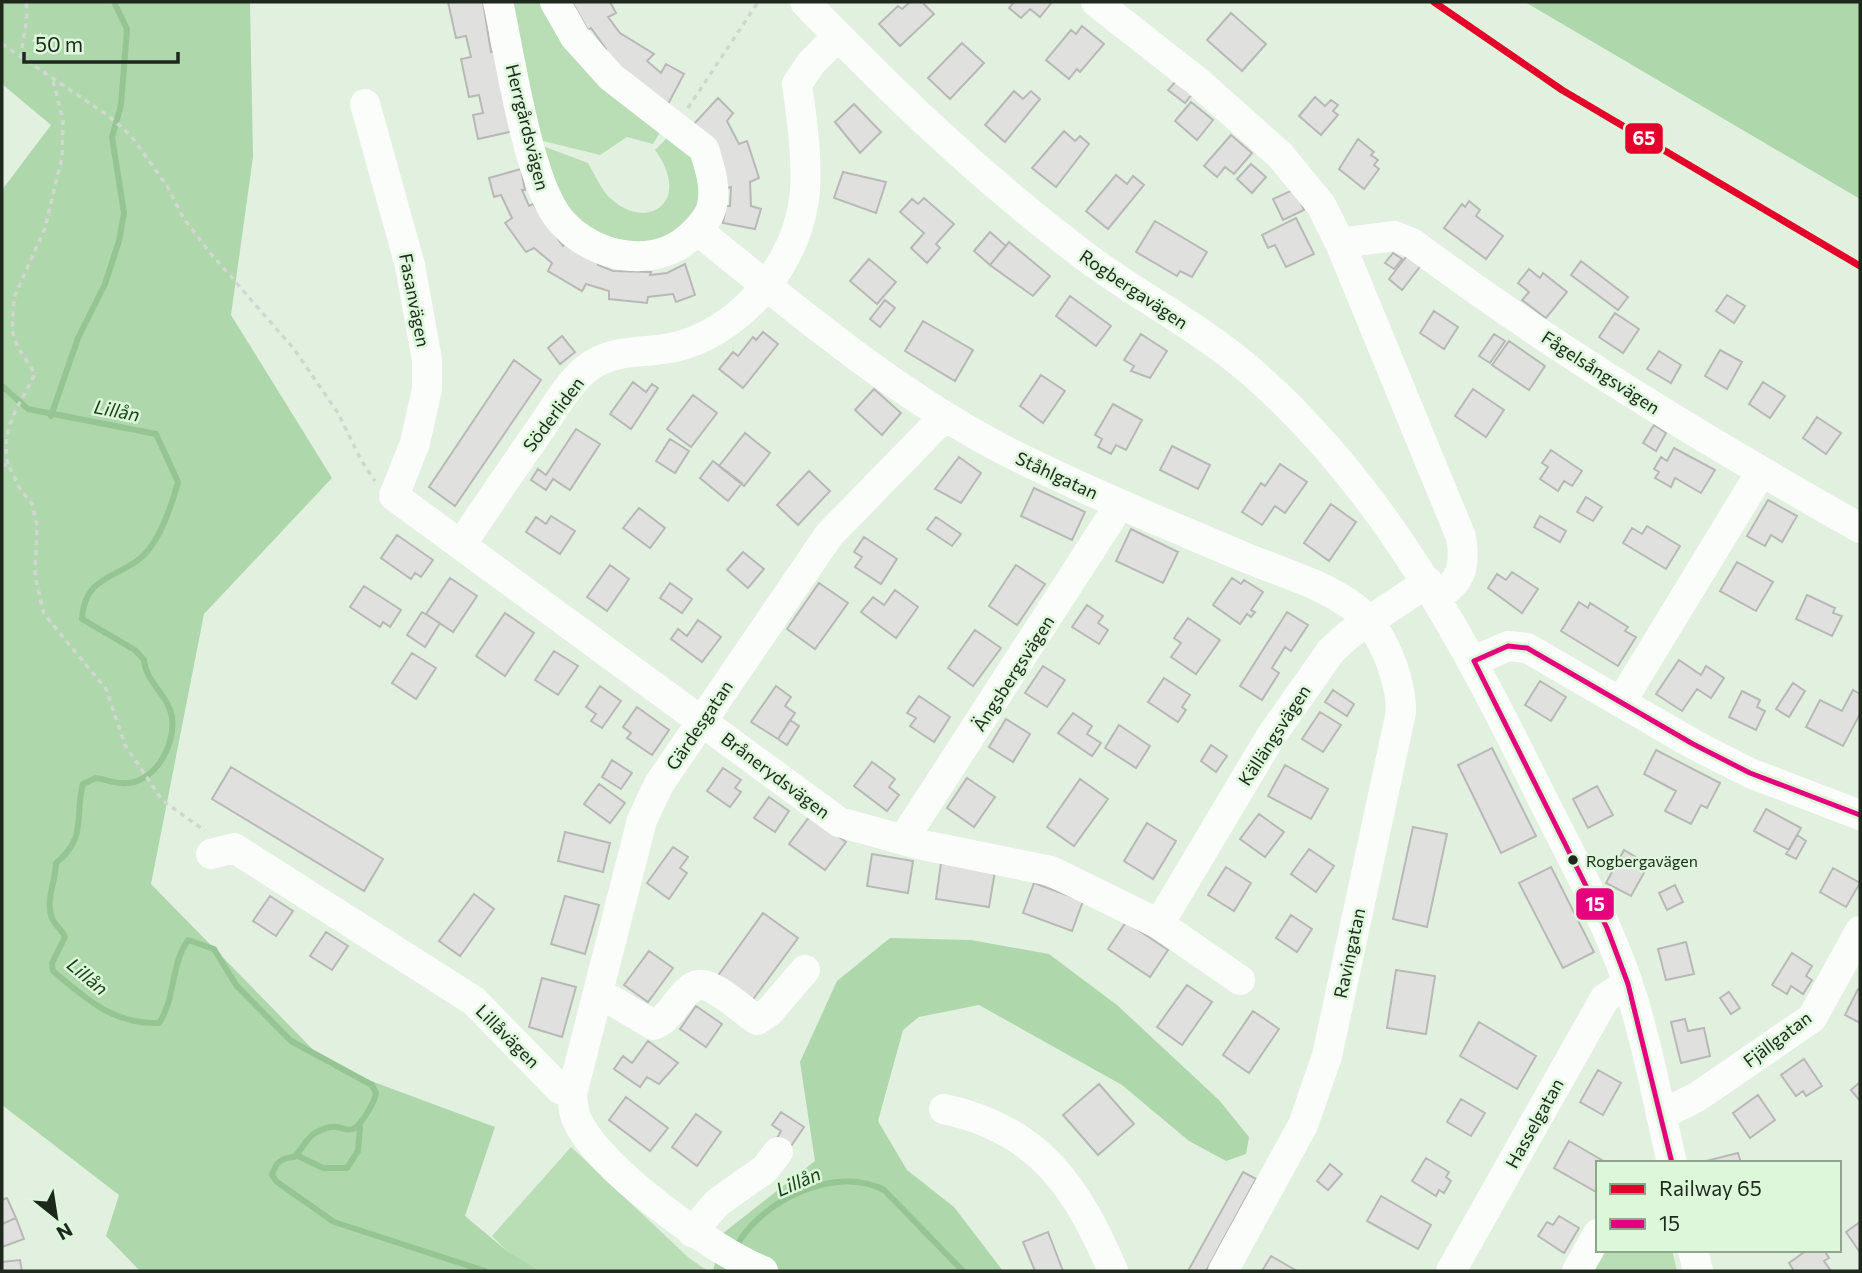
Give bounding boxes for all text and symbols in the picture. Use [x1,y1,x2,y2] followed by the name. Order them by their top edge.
[24,21,178,65] scale bar
[35,31,83,56] text: 50 m
[502,62,554,192] street label: Herrgårdsvägen
[1624,122,1664,155] line badge: 65
[1633,126,1655,149] text: 65
[1076,245,1192,333] street label: Rogbergavägen
[395,251,435,349] street label: Fasanvägen
[1538,326,1664,418] street label: Fågelsångsvägen
[518,372,588,456] street label: Söderliden
[92,394,142,426] water label: Lillån
[1012,446,1102,504] street label: Ståhlgatan
[967,611,1059,735] street label: Ängsbergsvägen
[661,676,737,774] street label: Gärdesgatan
[1233,680,1315,790] street label: Källängsvägen
[717,727,835,823] street label: Brånerydsvägen
[1586,851,1698,870] place label: Rogbergavägen
[1566,853,1580,867] marker: Rogbergavägen
[1575,887,1615,921] line badge: 15
[1585,892,1605,915] text: 15
[1329,906,1369,1000] street label: Ravingatan
[63,952,113,1000] water label: Lillån
[472,1000,544,1072] street label: Lillåvägen
[1739,1006,1815,1072] street label: Fjällgatan
[1500,1074,1568,1172] street label: Hasselgatan
[772,1161,824,1201] water label: Lillån
[1596,1161,1841,1252] legend
[1659,1175,1762,1200] text: Railway 65
[21,1182,91,1252] north arrow
[1659,1210,1680,1235] text: 15
[53,1219,77,1246] text: N

